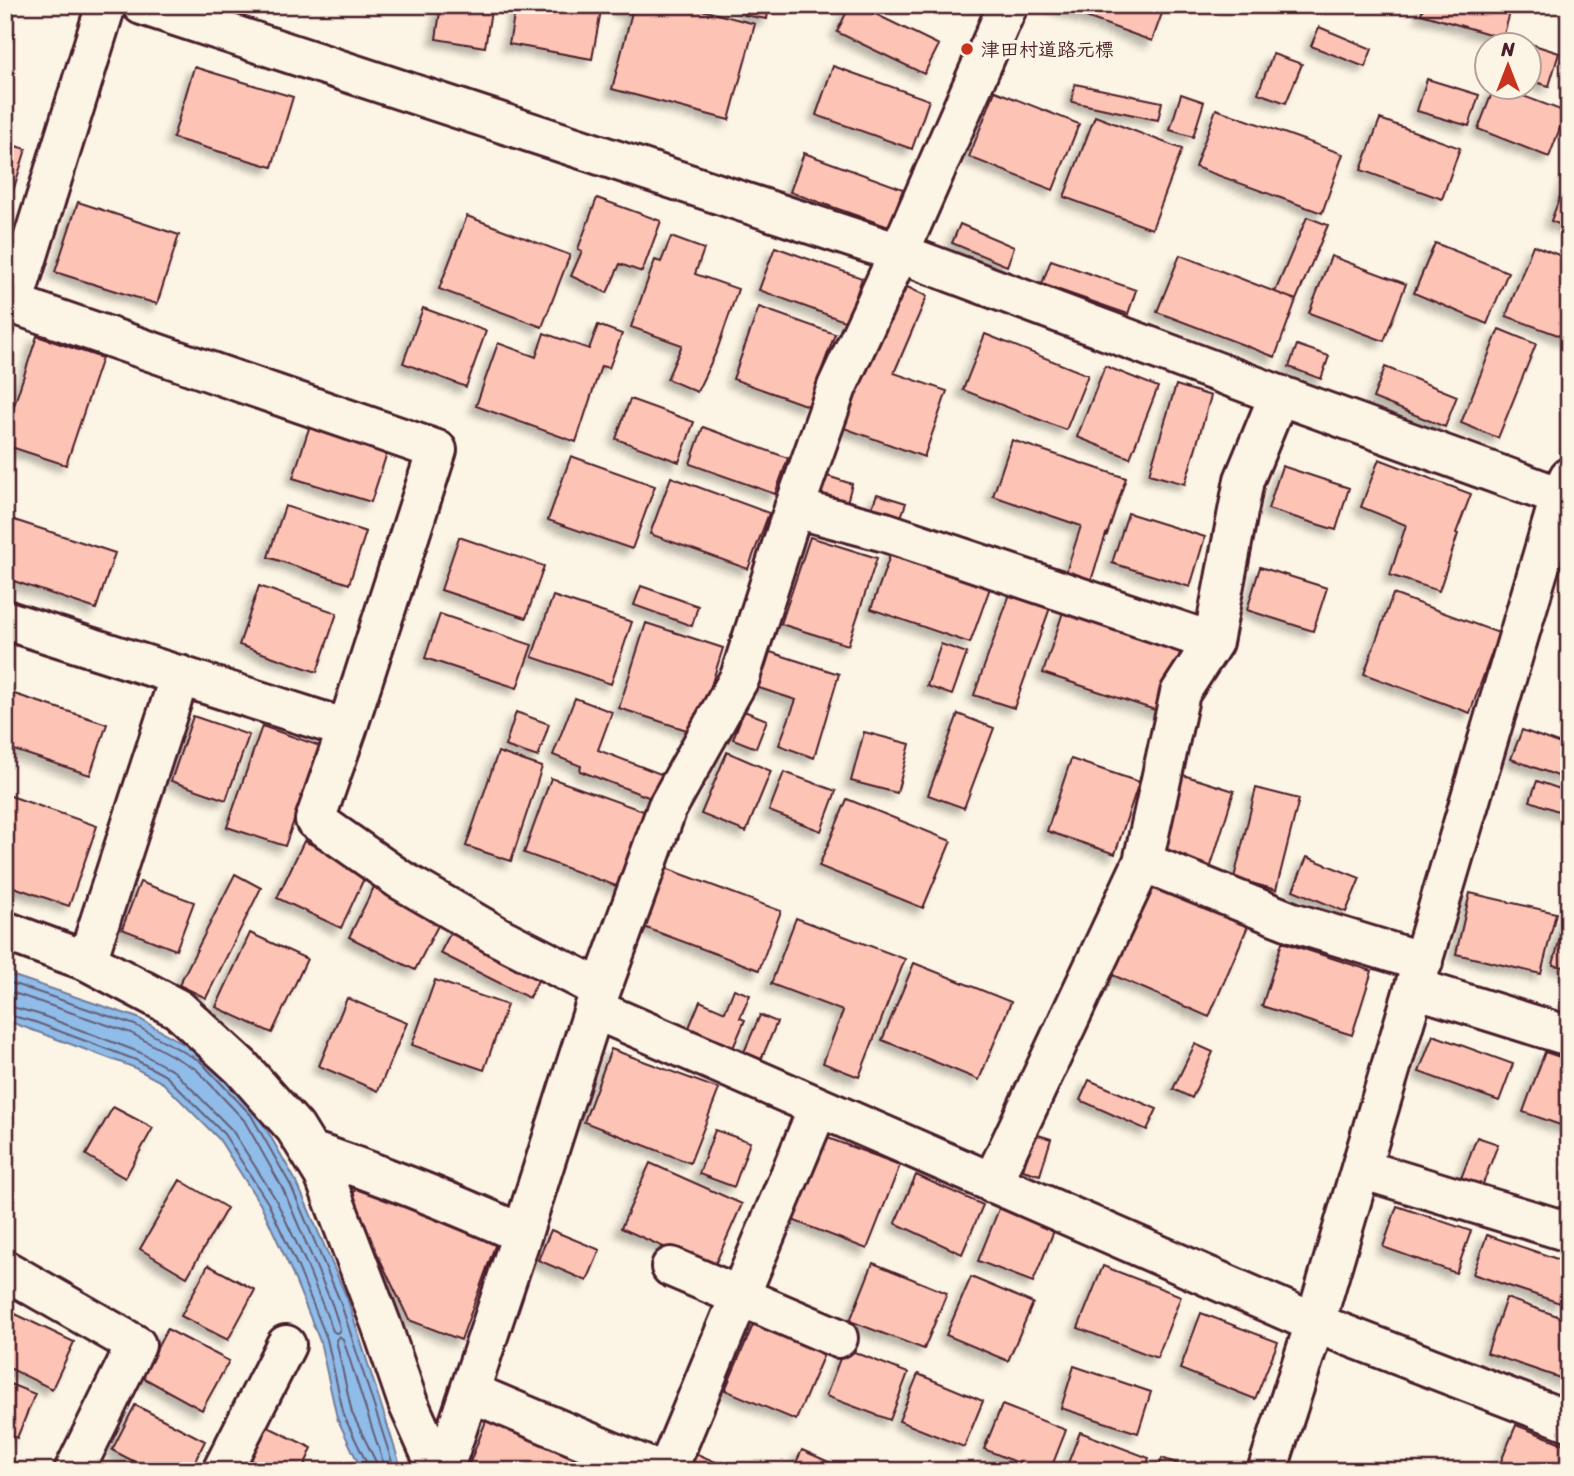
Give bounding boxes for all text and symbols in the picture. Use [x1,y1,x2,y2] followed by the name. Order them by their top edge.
[1472,32,1542,102] north arrow
[981,33,1114,66] place label: 津田村道路元標
[1500,33,1515,66] text: N
[959,41,975,57] marker: 津田村道路元標

